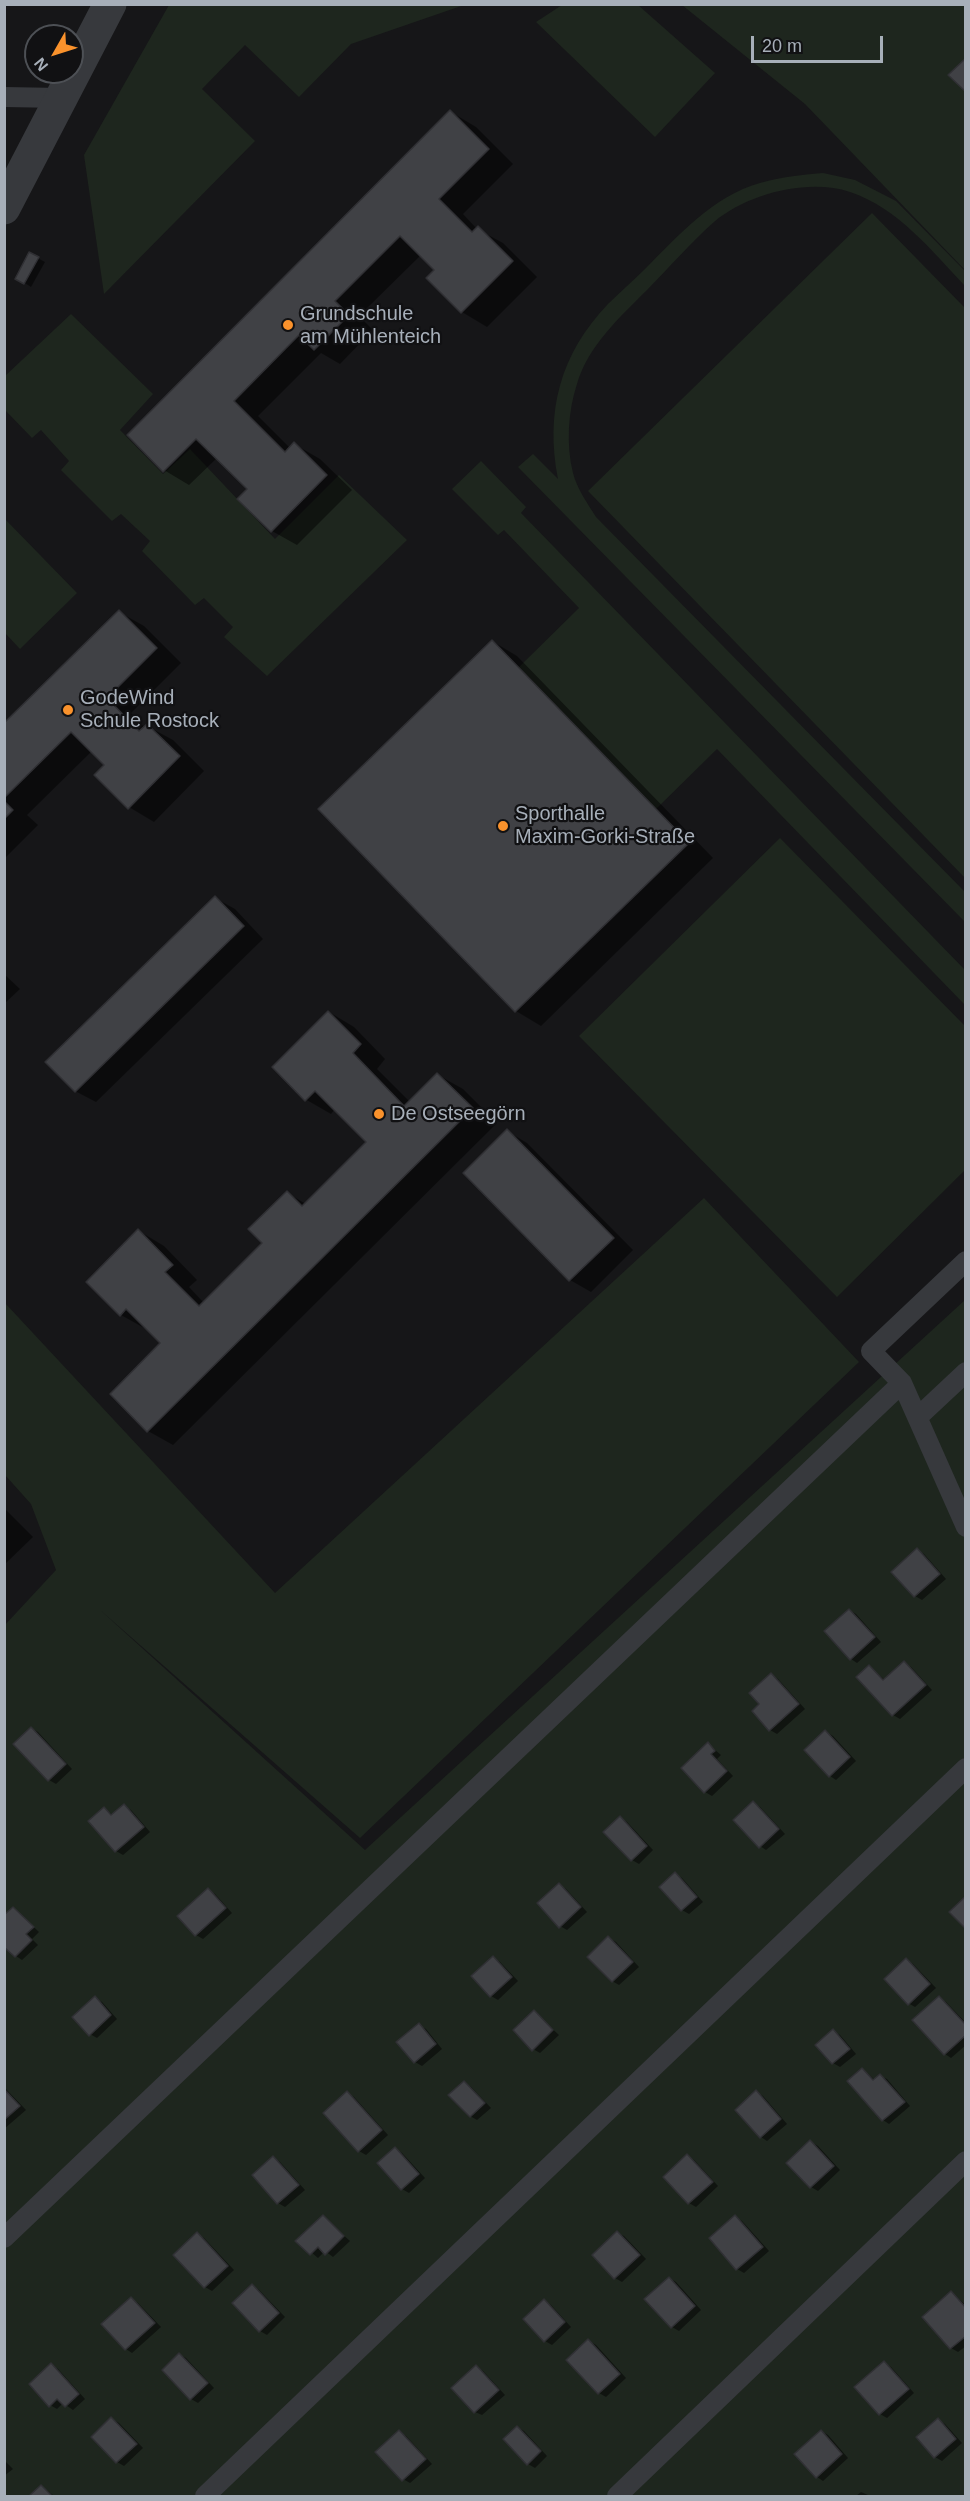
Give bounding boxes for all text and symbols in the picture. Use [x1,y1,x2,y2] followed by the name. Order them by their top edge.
[24,24,84,84] north arrow
[754,24,886,62] scale bar
[762,36,802,56] text: 20 m
[31,55,51,74] text: N
[300,302,441,349] place label: Grundschule am Mühlenteich
[281,318,295,332] marker: Grundschule am Mühlenteich
[80,686,219,733] place label: GodeWind Schule Rostock
[61,703,75,717] marker: GodeWind Schule Rostock
[515,802,695,849] place label: Sporthalle Maxim-Gorki-Straße
[496,819,510,833] marker: Sporthalle Maxim-Gorki-Straße
[391,1102,526,1126] place label: De Ostseegörn
[372,1107,386,1121] marker: De Ostseegörn

